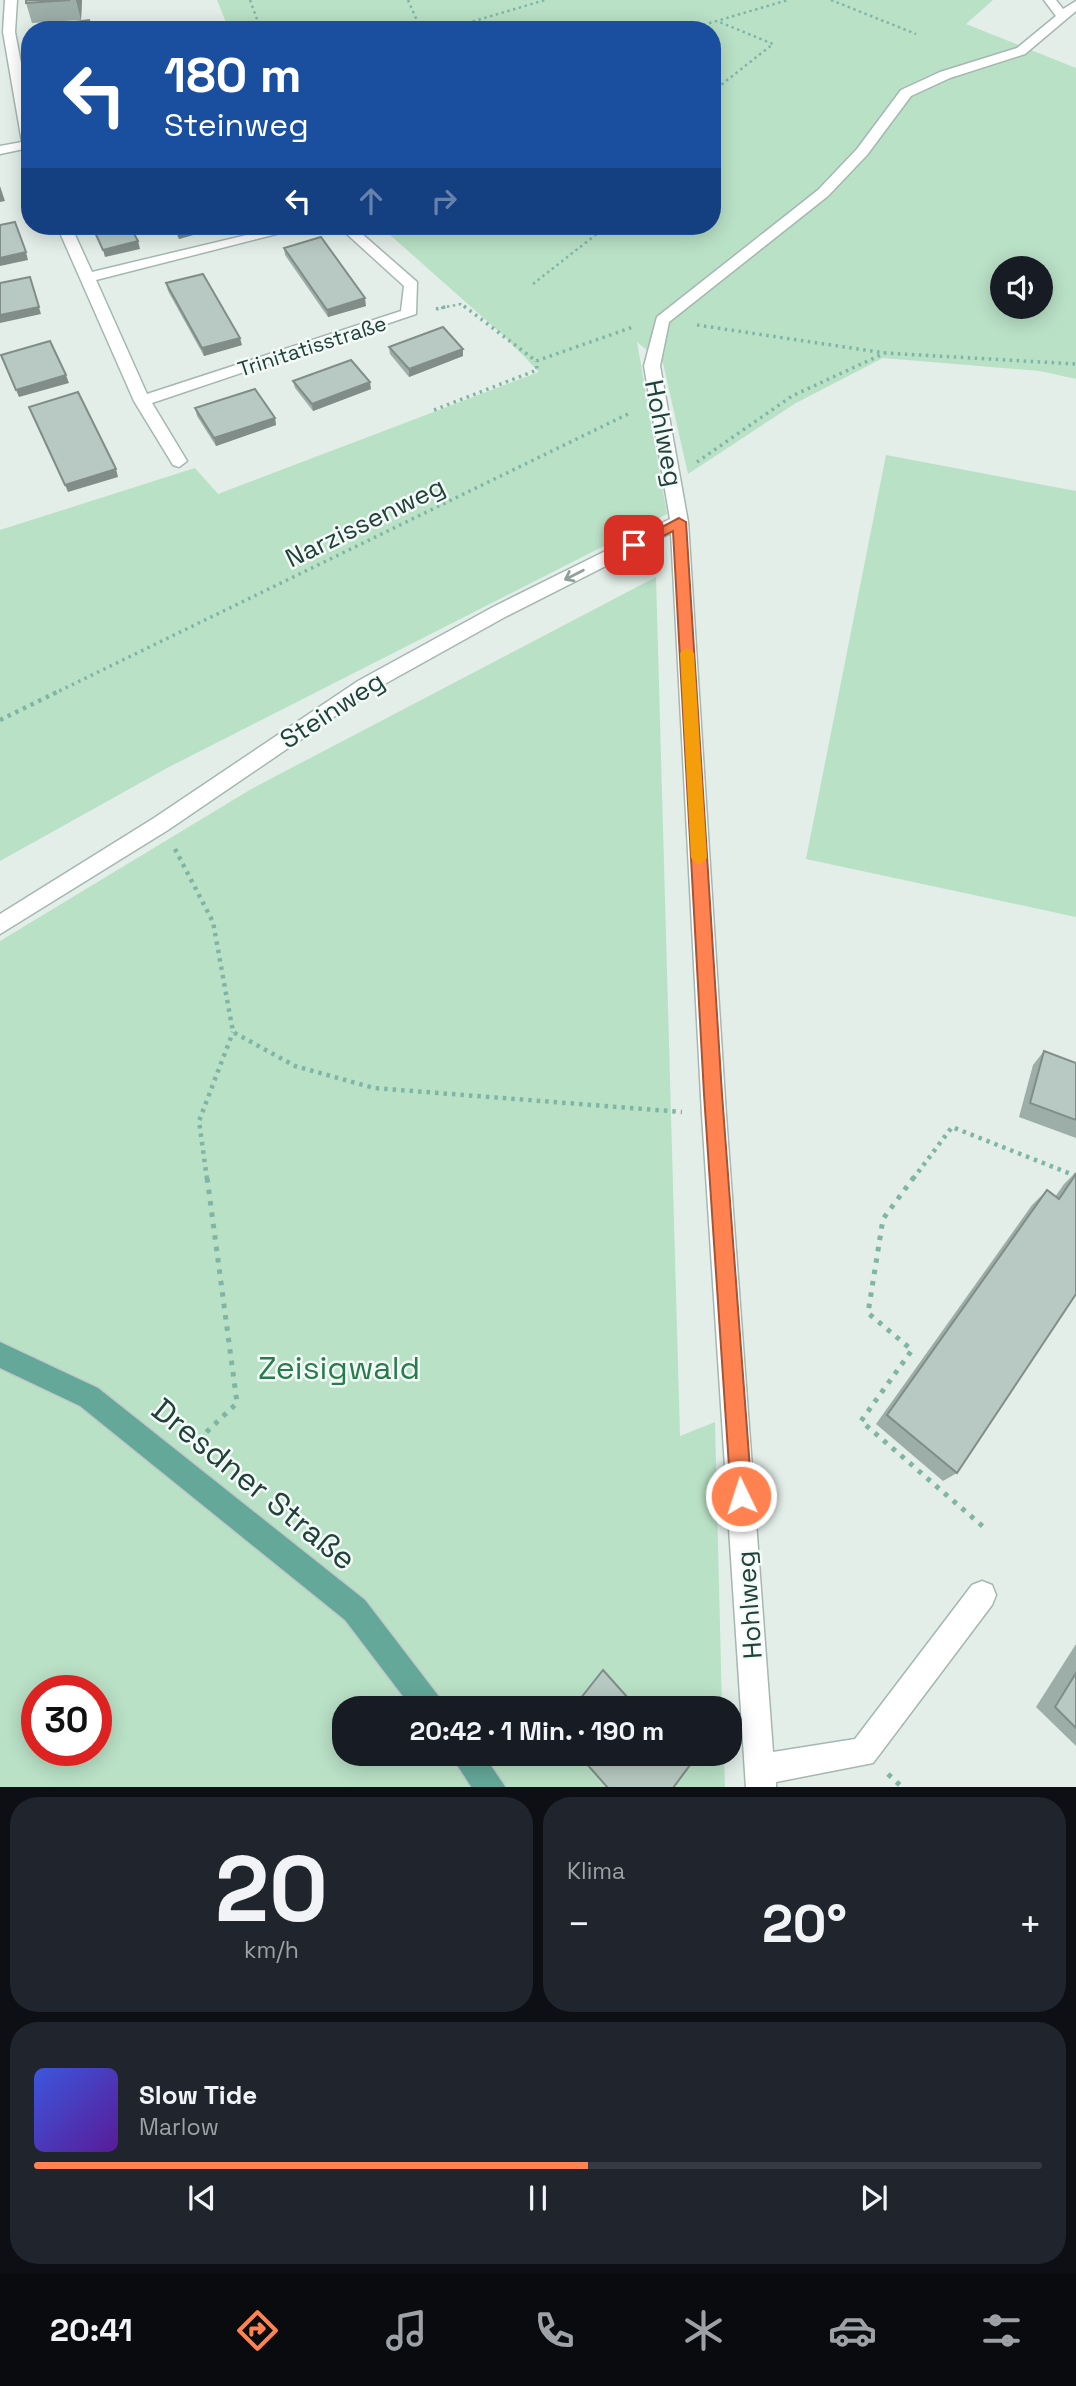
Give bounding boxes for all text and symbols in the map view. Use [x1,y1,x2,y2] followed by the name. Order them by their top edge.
[164,44,302,106] text: 180 m
[49,49,140,140] icon: left
[164,105,309,145] text: Steinweg
[279,182,317,220] icon: left
[352,182,390,220] icon: ahead
[425,182,463,220] icon: right
[990,256,1053,319] map controls
[990,256,1053,319] button: sound
[234,309,390,383] street label: Trinitatisstraße
[637,377,691,489] street label: Hohlweg
[280,469,450,575] street label: Narzissenweg
[604,515,664,575] pin
[615,526,653,564] icon: arrive
[565,568,585,582] one-way arrow
[273,664,391,756] street label: Steinweg
[258,1348,420,1388] park label: Zeisigwald
[144,1389,364,1579] street label: Dresdner Straße
[704,1459,778,1533] position arrow
[728,1550,770,1660] street label: Hohlweg
[21,1675,112,1766] speed limit sign: 30
[410,1714,664,1748] text: 20:42 · 1 Min. · 190 m
[215,1831,328,1948] text: 20
[567,1856,625,1886] text: Klima
[762,1891,847,1957] text: 20°
[567,1900,591,1948] text: −
[1018,1900,1042,1948] text: +
[244,1935,299,1965] text: km/h
[139,2078,257,2112] text: Slow Tide
[139,2112,219,2142] text: Marlow
[183,2179,221,2217] icon: previous
[519,2179,557,2217] icon: pause
[855,2179,893,2217] icon: next
[233,2306,282,2355] icon: directions
[382,2306,431,2355] icon: music
[530,2306,579,2355] icon: phone
[679,2306,728,2355] icon: climate
[828,2306,877,2355] icon: car
[977,2306,1026,2355] icon: filters
[50,2310,133,2350] text: 20:41

